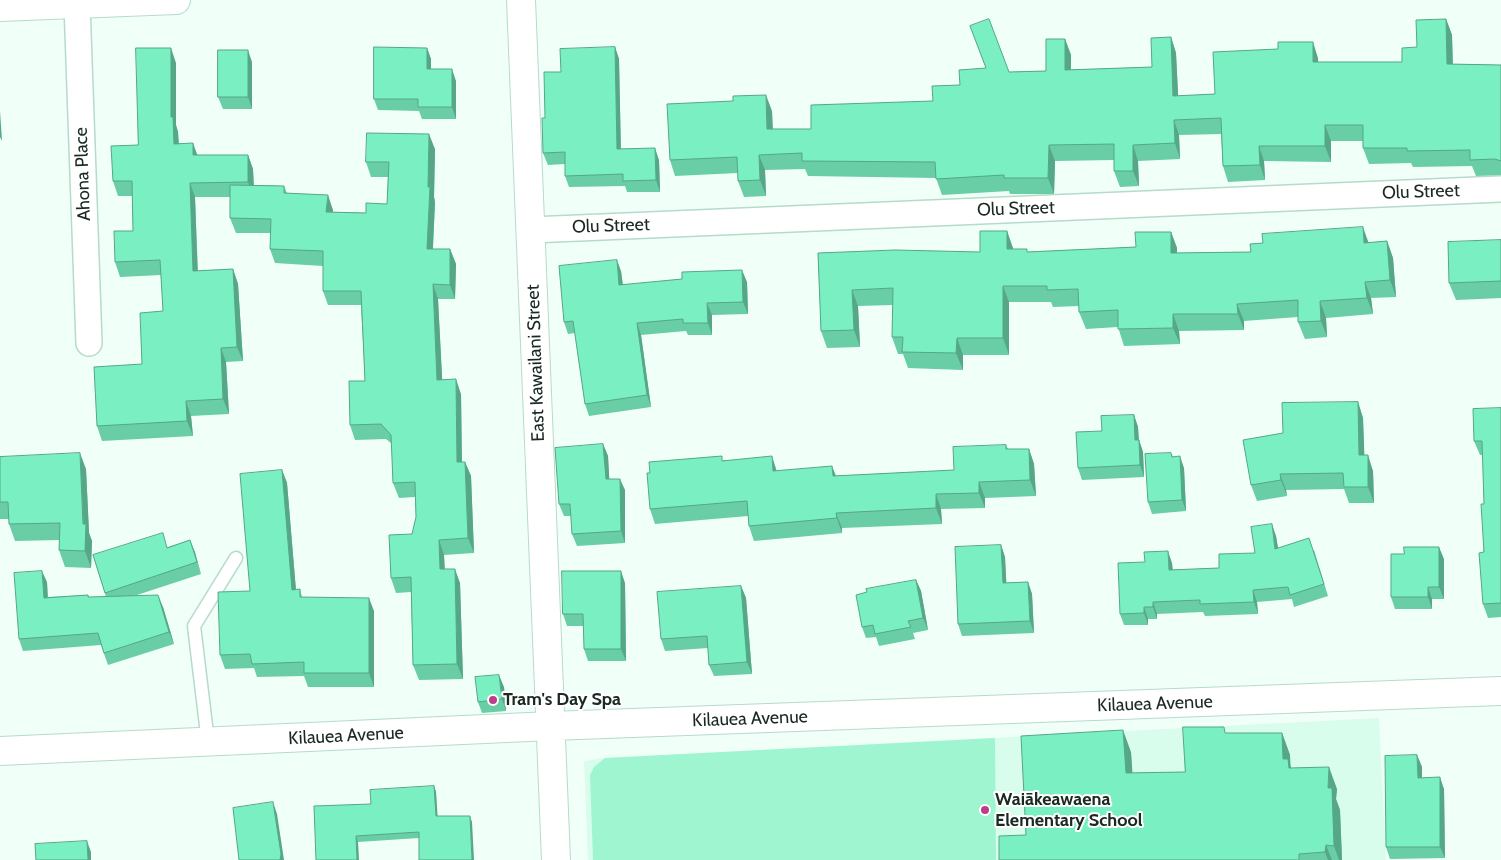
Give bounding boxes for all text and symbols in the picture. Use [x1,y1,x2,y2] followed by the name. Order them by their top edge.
[71,127,95,221] street label: Ahona Place
[1382,180,1460,204] street label: Olu Street
[977,197,1055,221] street label: Olu Street
[572,214,650,238] street label: Olu Street
[522,284,550,442] street label: East Kawailani Street
[503,689,621,711] place label: Tram's Day Spa
[1097,691,1213,717] street label: Kilauea Avenue
[487,694,499,706] marker: Tram's Day Spa
[692,706,808,732] street label: Kilauea Avenue
[288,722,404,750] street label: Kilauea Avenue
[995,789,1142,832] place label: Waiākeawaena Elementary School
[979,804,991,816] marker: Waiākeawaena Elementary School

